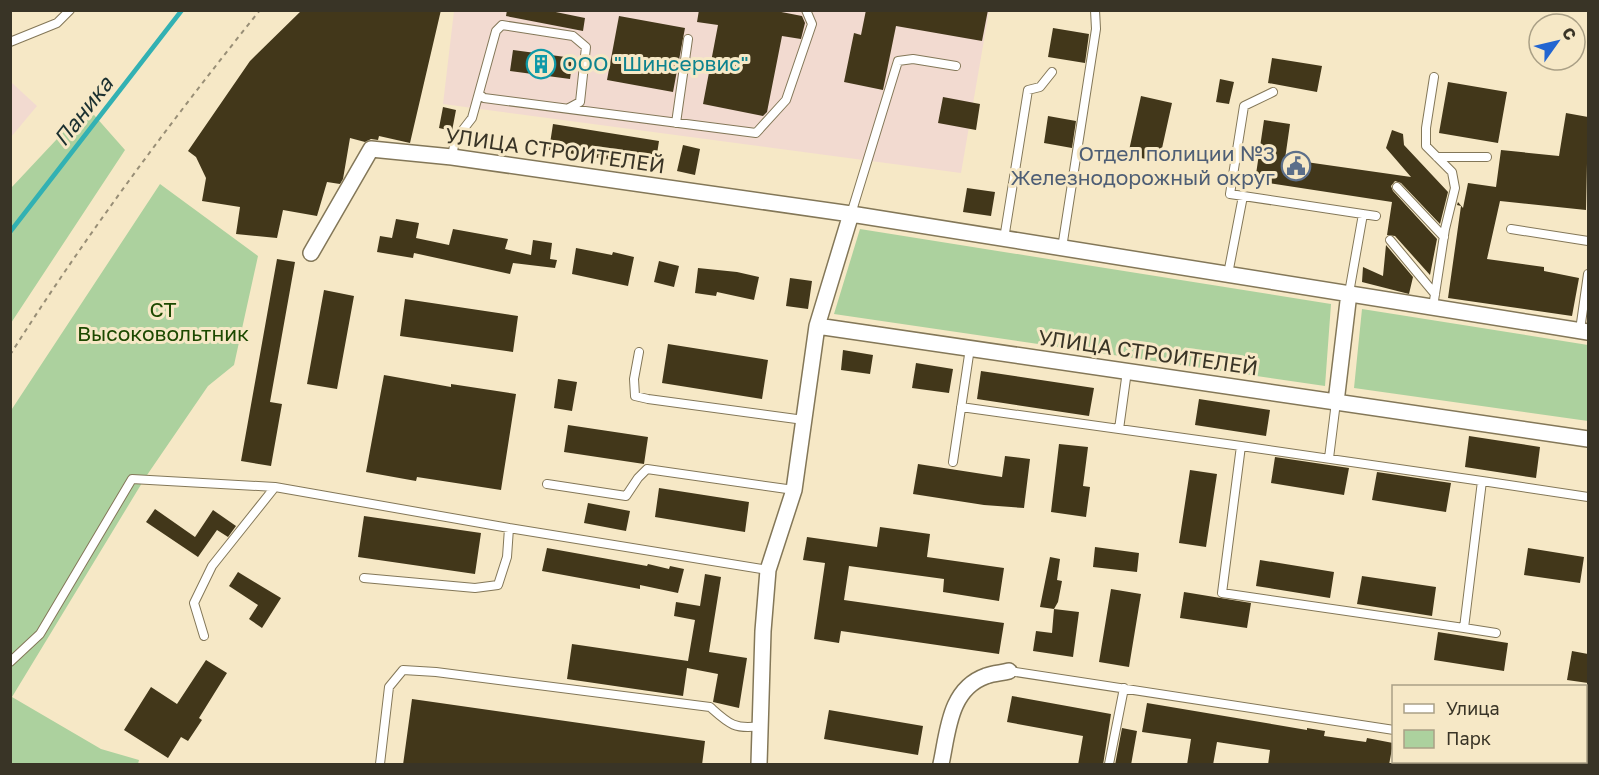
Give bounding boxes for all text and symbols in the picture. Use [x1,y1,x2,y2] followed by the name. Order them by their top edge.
[1527,12,1587,72] north arrow
[1558,23,1581,44] text: С
[525,48,557,80] building icon: ООО "Шинсервис"
[562,50,749,76] place label: ООО "Шинсервис"
[47,69,119,151] water label: Паника
[444,122,667,178] street label: УЛИЦА СТРОИТЕЛЕЙ
[1011,140,1275,190] place label: Отдел полиции №3 Железнодорожный округ
[1280,150,1312,182] public building icon: Отдел полиции №3 Железнодорожный округ
[77,296,249,346] park label: СТ Высоковольтник
[1037,324,1260,380] street label: УЛИЦА СТРОИТЕЛЕЙ
[1392,685,1587,763] legend
[1446,697,1500,719] text: Улица
[1446,727,1491,749] text: Парк

